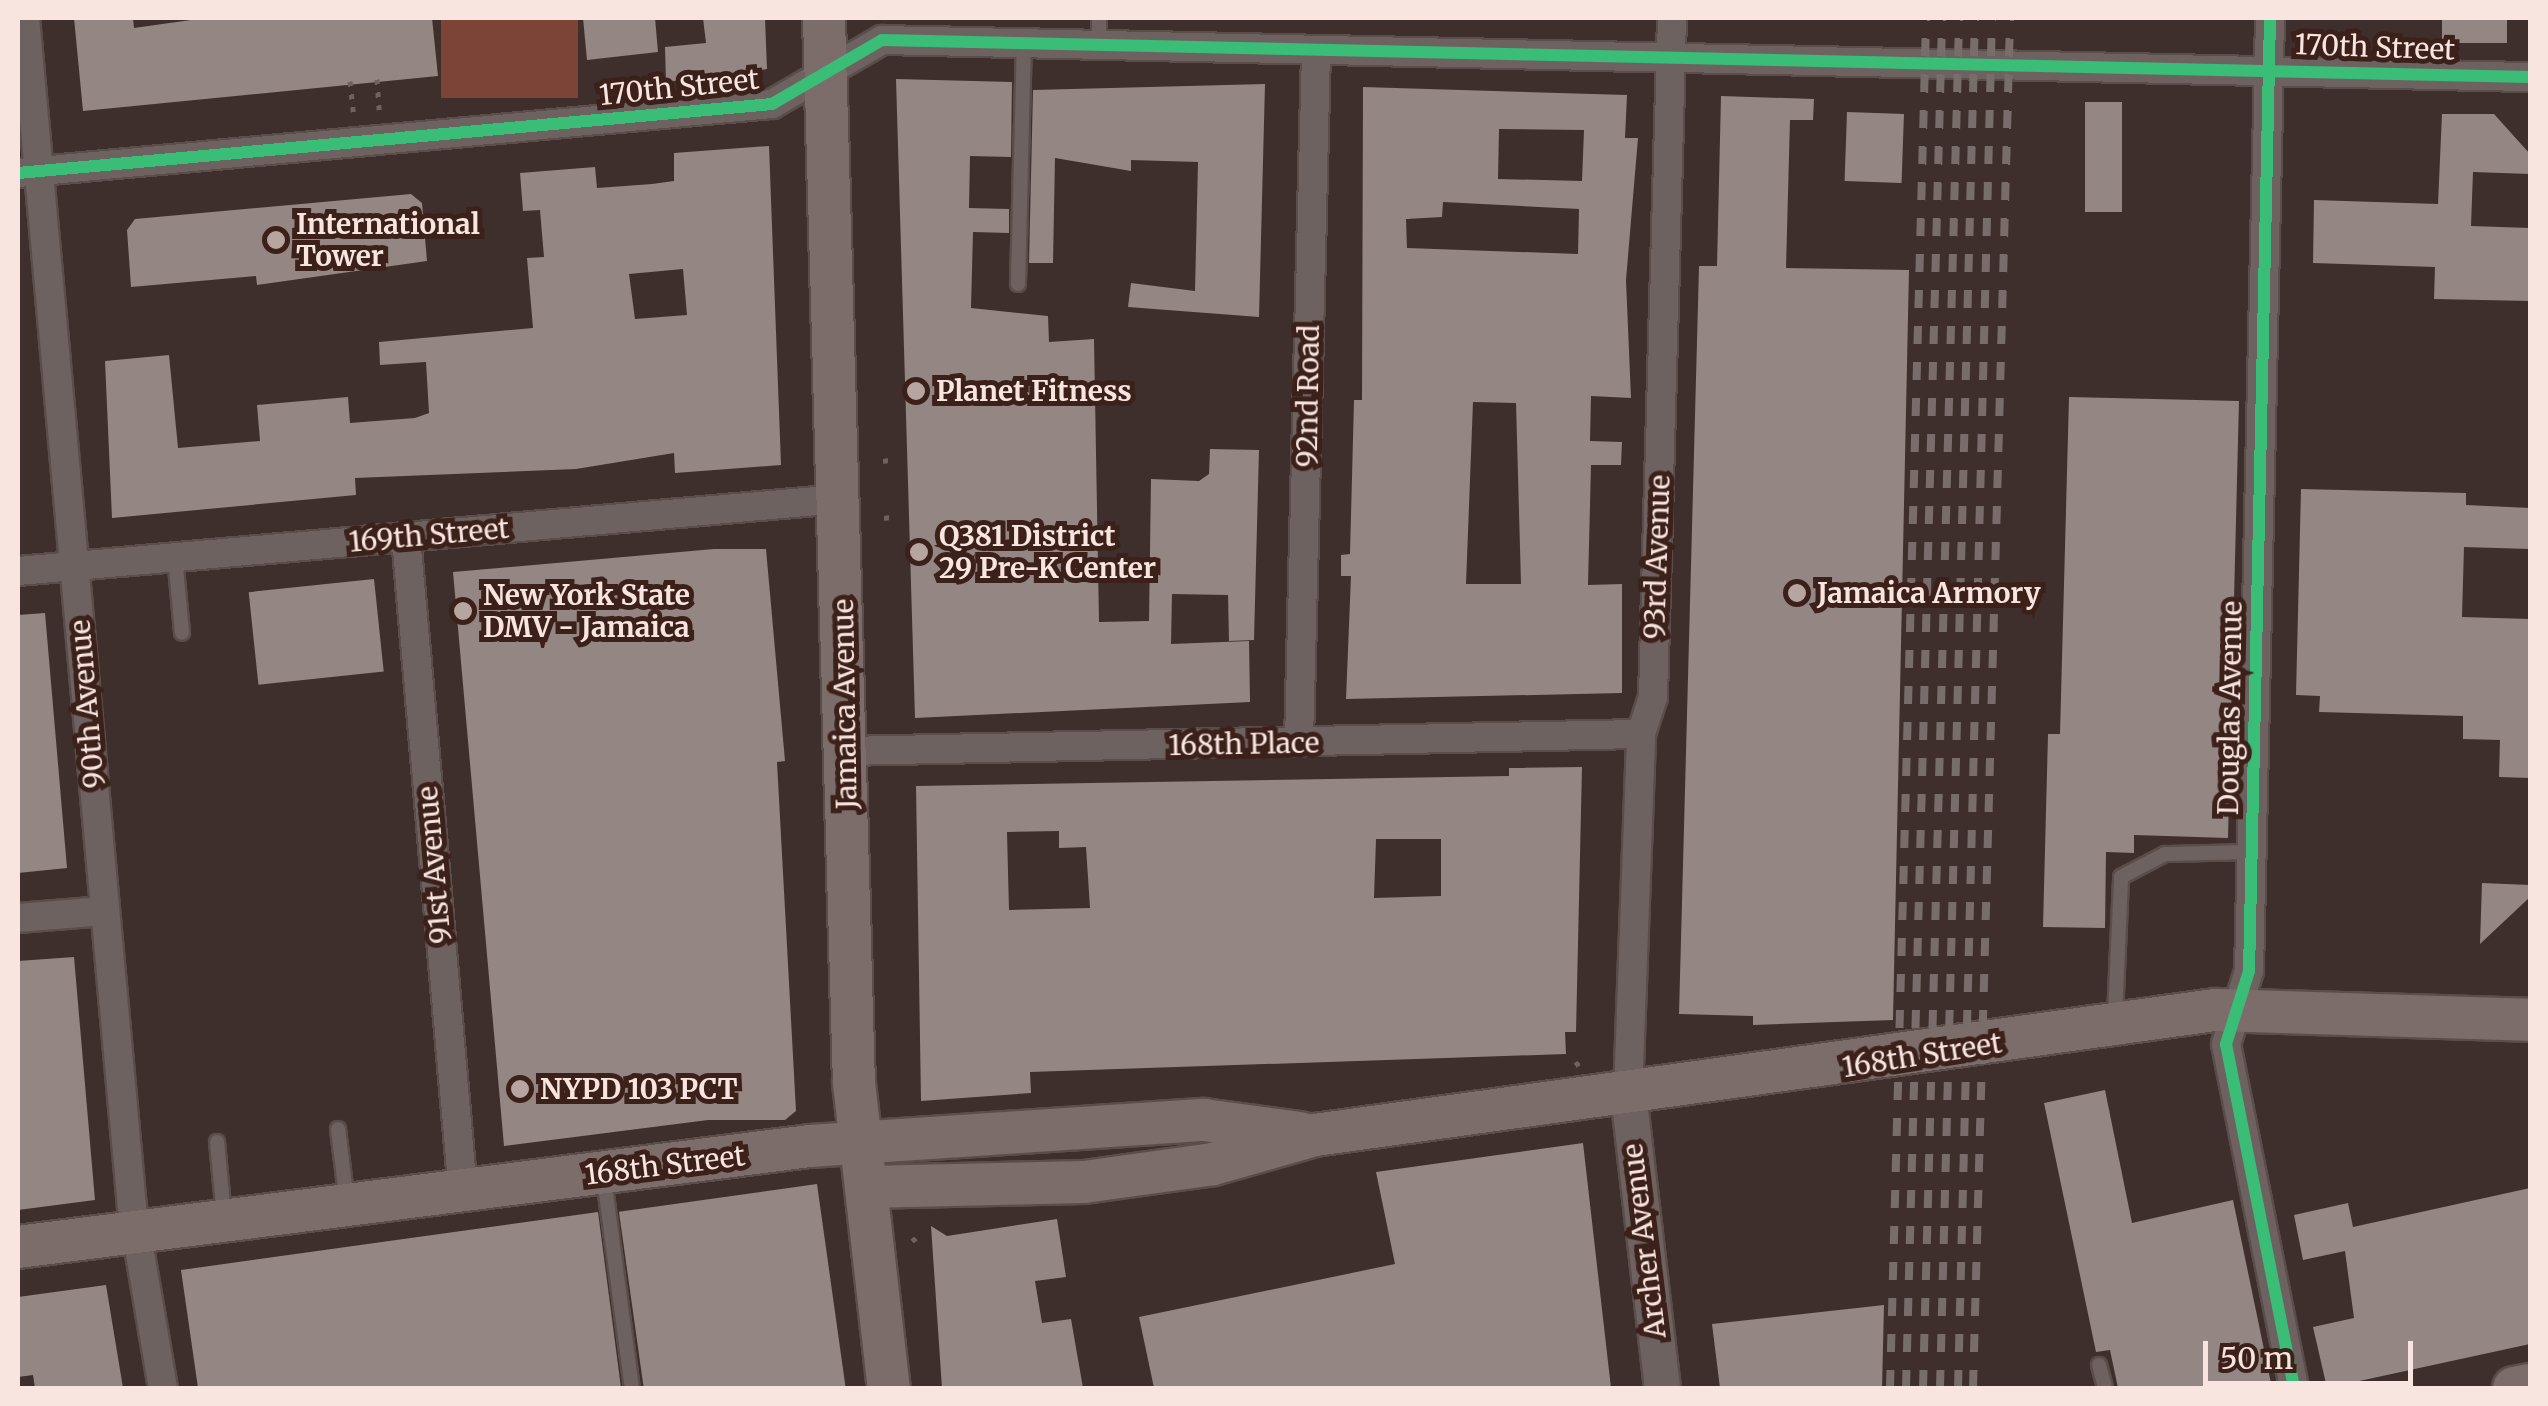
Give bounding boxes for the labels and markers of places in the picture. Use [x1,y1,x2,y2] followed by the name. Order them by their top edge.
[296,207,480,273] place label: International Tower
[265,229,287,251] marker: International Tower
[936,374,1132,408] place label: Planet Fitness
[905,380,927,402] marker: Planet Fitness
[939,519,1156,585] place label: Q381 District 29 Pre-K Center
[908,541,930,563] marker: Q381 District 29 Pre-K Center
[1817,576,2041,610] place label: Jamaica Armory
[483,578,690,644] place label: New York State DMV - Jamaica
[1786,582,1808,604] marker: Jamaica Armory
[452,600,474,622] marker: New York State DMV - Jamaica
[540,1072,738,1106] place label: NYPD 103 PCT
[509,1078,531,1100] marker: NYPD 103 PCT

